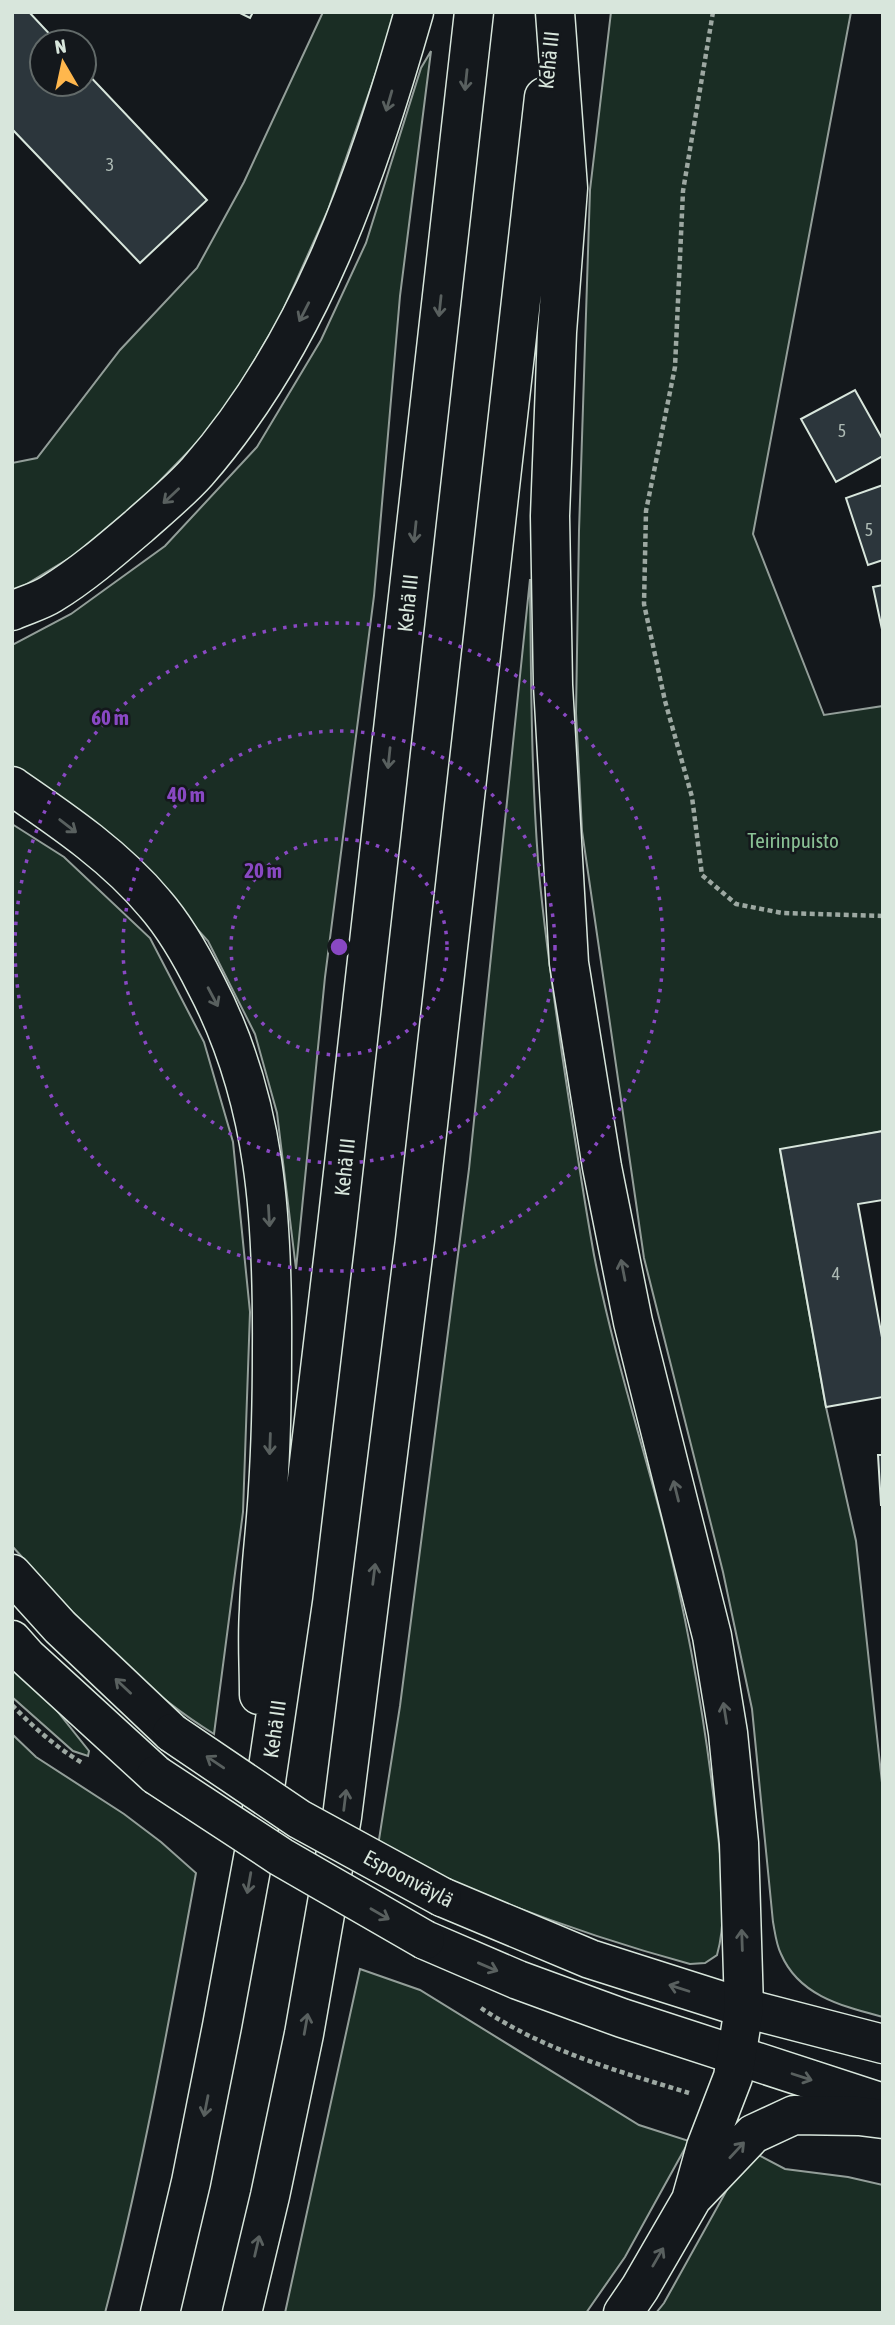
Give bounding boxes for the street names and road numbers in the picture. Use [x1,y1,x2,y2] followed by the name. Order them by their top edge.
[533,30,563,90] street label: Kehä III
[392,573,422,633] street label: Kehä III
[329,1137,359,1197] street label: Kehä III
[258,1698,290,1760] street label: Kehä III
[360,1844,458,1912] street label: Espoonväylä

